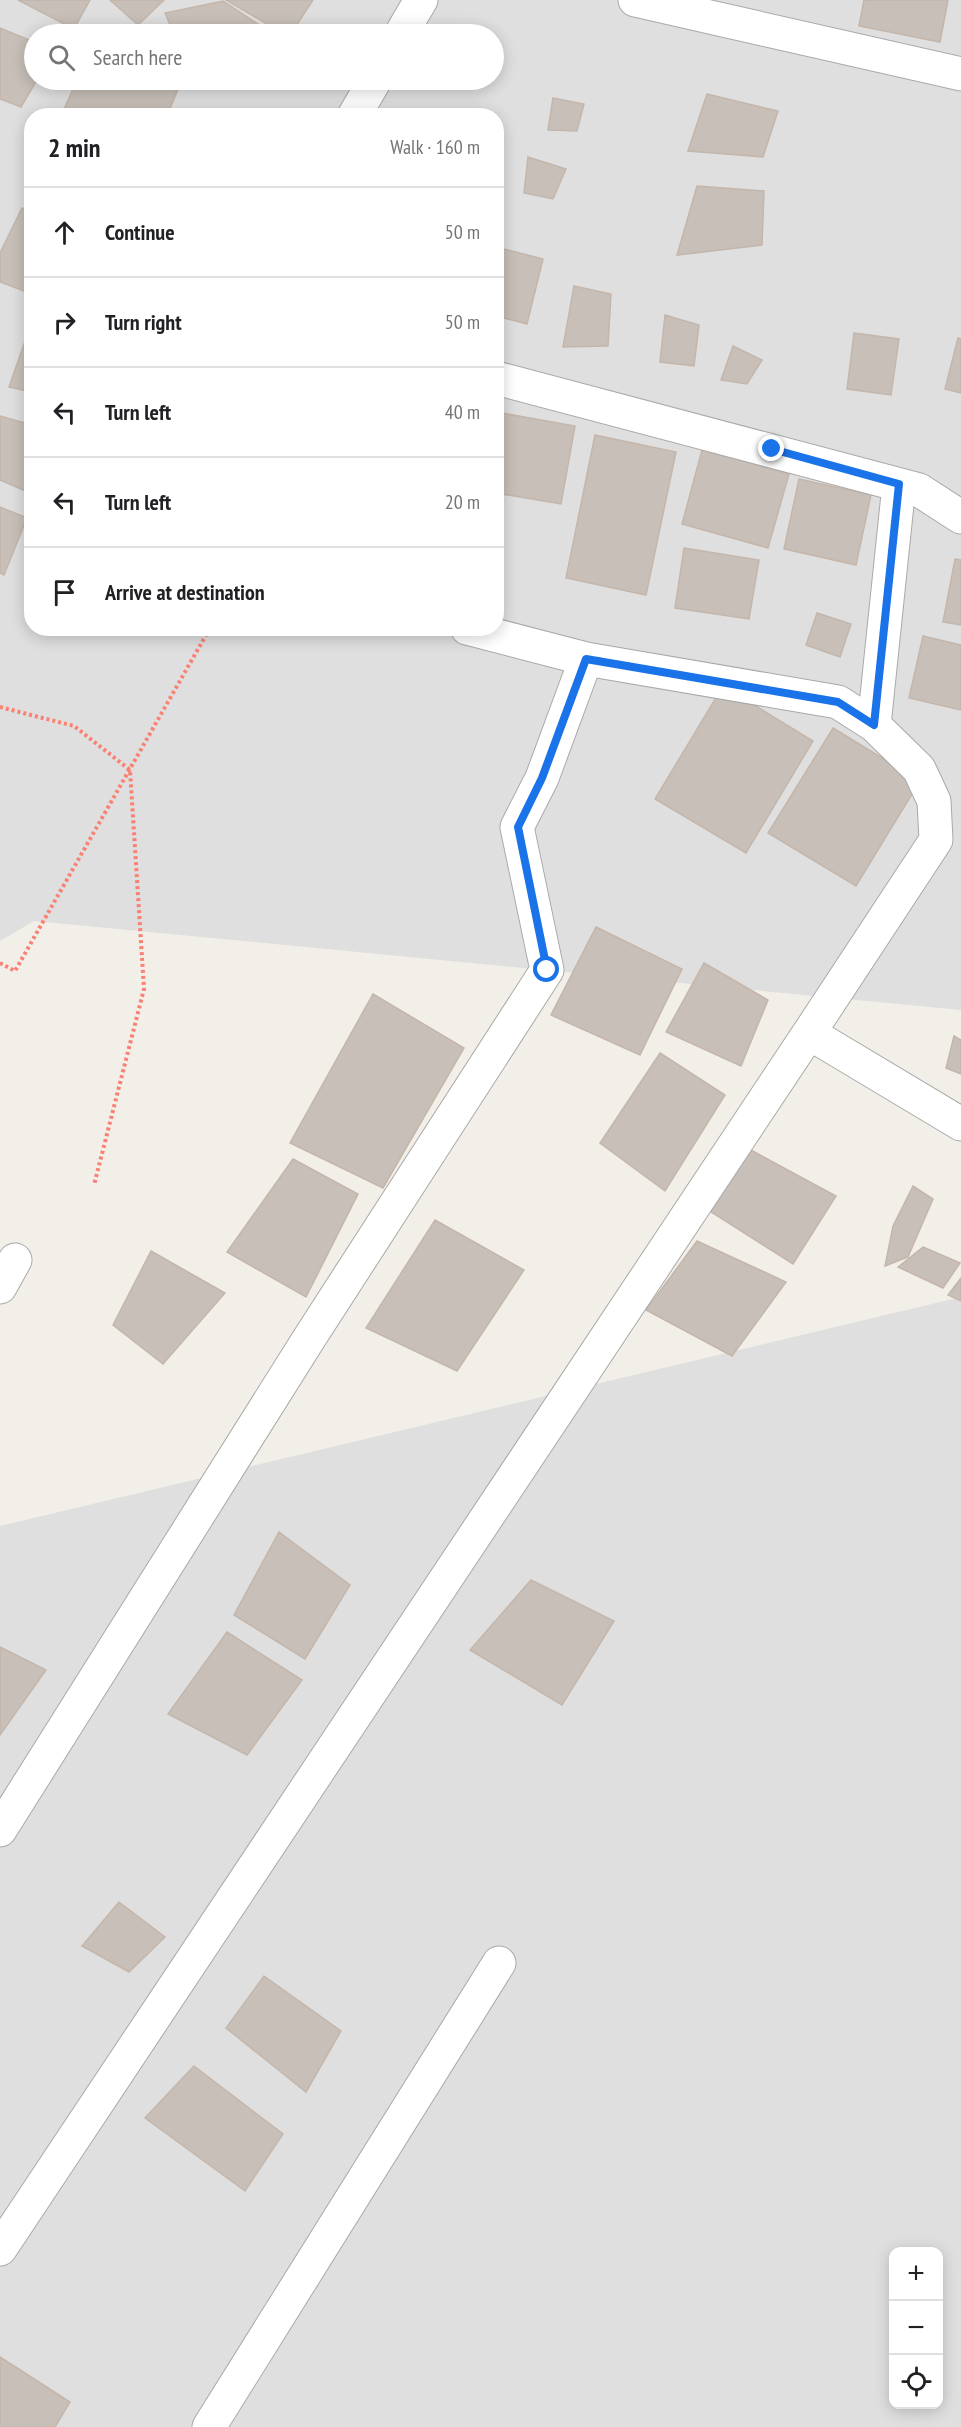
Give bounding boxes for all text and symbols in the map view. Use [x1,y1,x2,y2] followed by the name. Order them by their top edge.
[24,24,504,90] search box
[45,41,78,74] icon: search
[93,43,182,71] text: Search here
[48,131,101,164] text: 2 min
[390,134,480,160] text: Walk · 160 m
[48,216,81,249] icon: ahead
[105,218,175,246] text: Continue
[445,219,480,245] text: 50 m
[48,306,81,339] icon: right
[105,308,182,336] text: Turn right
[445,309,480,335] text: 50 m
[48,396,81,429] icon: left
[105,398,171,426] text: Turn left
[445,399,480,425] text: 40 m
[758,435,784,461] route end
[48,486,81,519] icon: left
[105,488,171,516] text: Turn left
[445,489,480,515] text: 20 m
[48,576,81,609] icon: arrive
[105,578,265,606] text: Arrive at destination
[533,956,559,982] route start
[889,2247,943,2409] map controls
[889,2247,943,2301] button: +
[889,2301,943,2355] button: −
[889,2355,943,2409] button: locate

